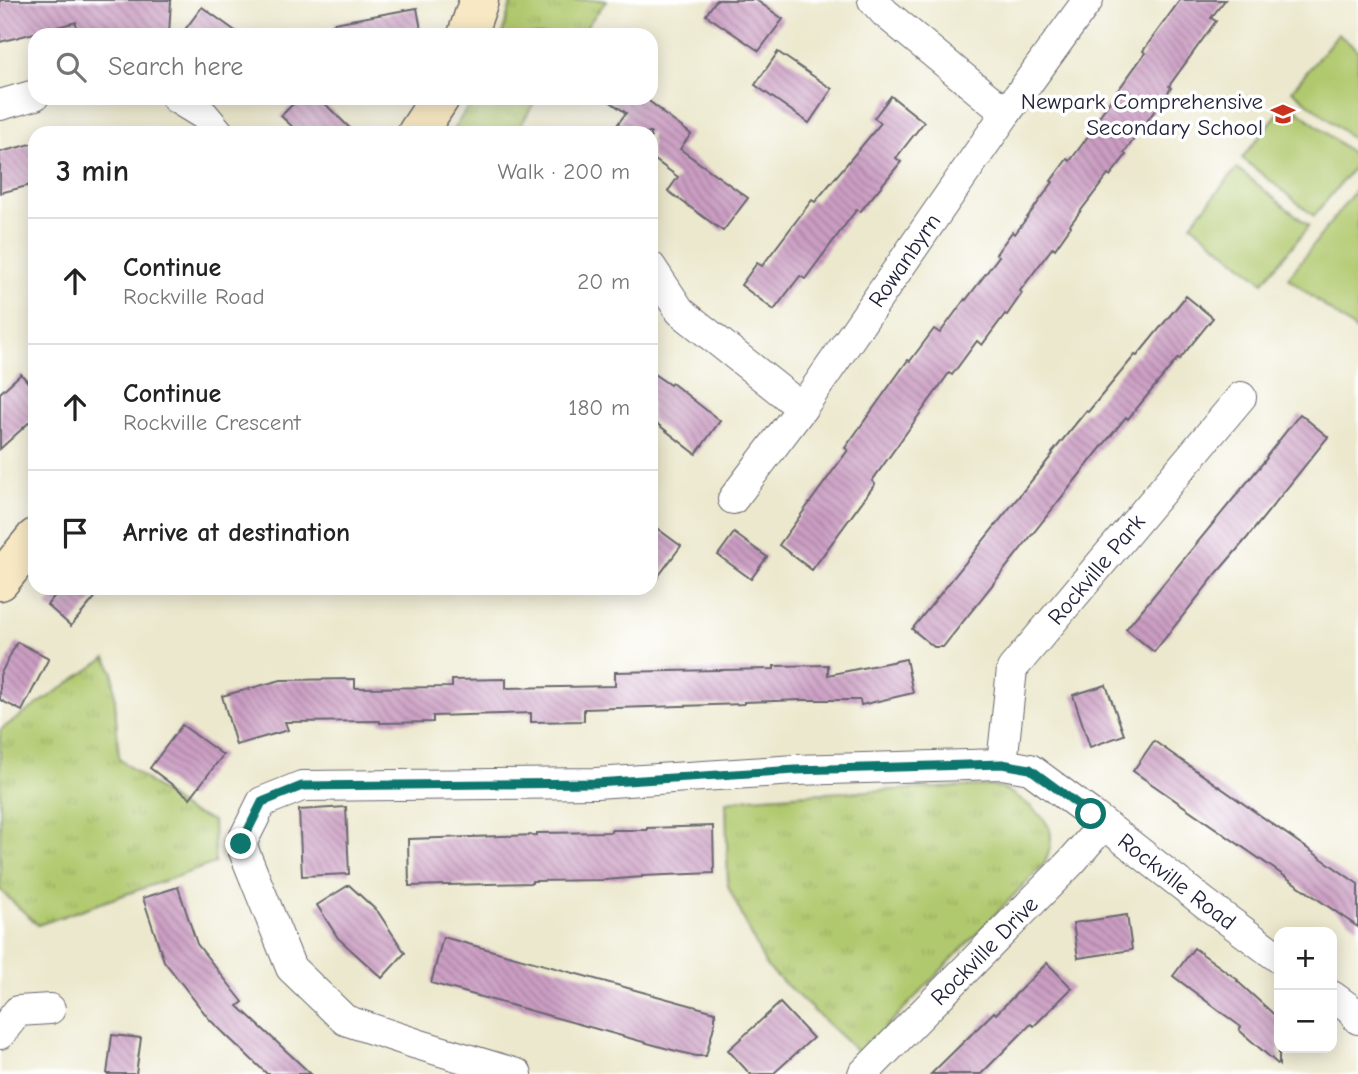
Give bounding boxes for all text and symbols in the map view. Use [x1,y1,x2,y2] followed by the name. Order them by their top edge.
[28,28,658,105] search box
[52,48,90,86] icon: search
[108,52,243,82] text: Search here
[1021,88,1263,141] place label: Newpark Comprehensive Secondary School
[1269,100,1297,128] school or university icon: Newpark Comprehensive Secondary School
[56,154,129,189] text: 3 min
[497,158,630,185] text: Walk · 200 m
[863,208,946,312] street label: Rowanbyrn
[123,253,221,283] text: Continue
[56,262,94,300] icon: ahead
[577,268,630,295] text: 20 m
[123,283,265,310] text: Rockville Road
[123,379,221,409] text: Continue
[56,388,94,426] icon: ahead
[568,394,630,421] text: 180 m
[123,409,301,436] text: Rockville Crescent
[1042,509,1151,630] street label: Rockville Park
[56,514,94,552] icon: arrive
[123,518,350,548] text: Arrive at destination
[1075,798,1106,829] route start
[1113,827,1241,936] street label: Rockville Road
[225,828,256,859] route end
[925,891,1044,1011] street label: Rockville Drive
[1274,927,1337,1053] map controls
[1274,927,1337,990] button: +
[1274,990,1337,1053] button: −

